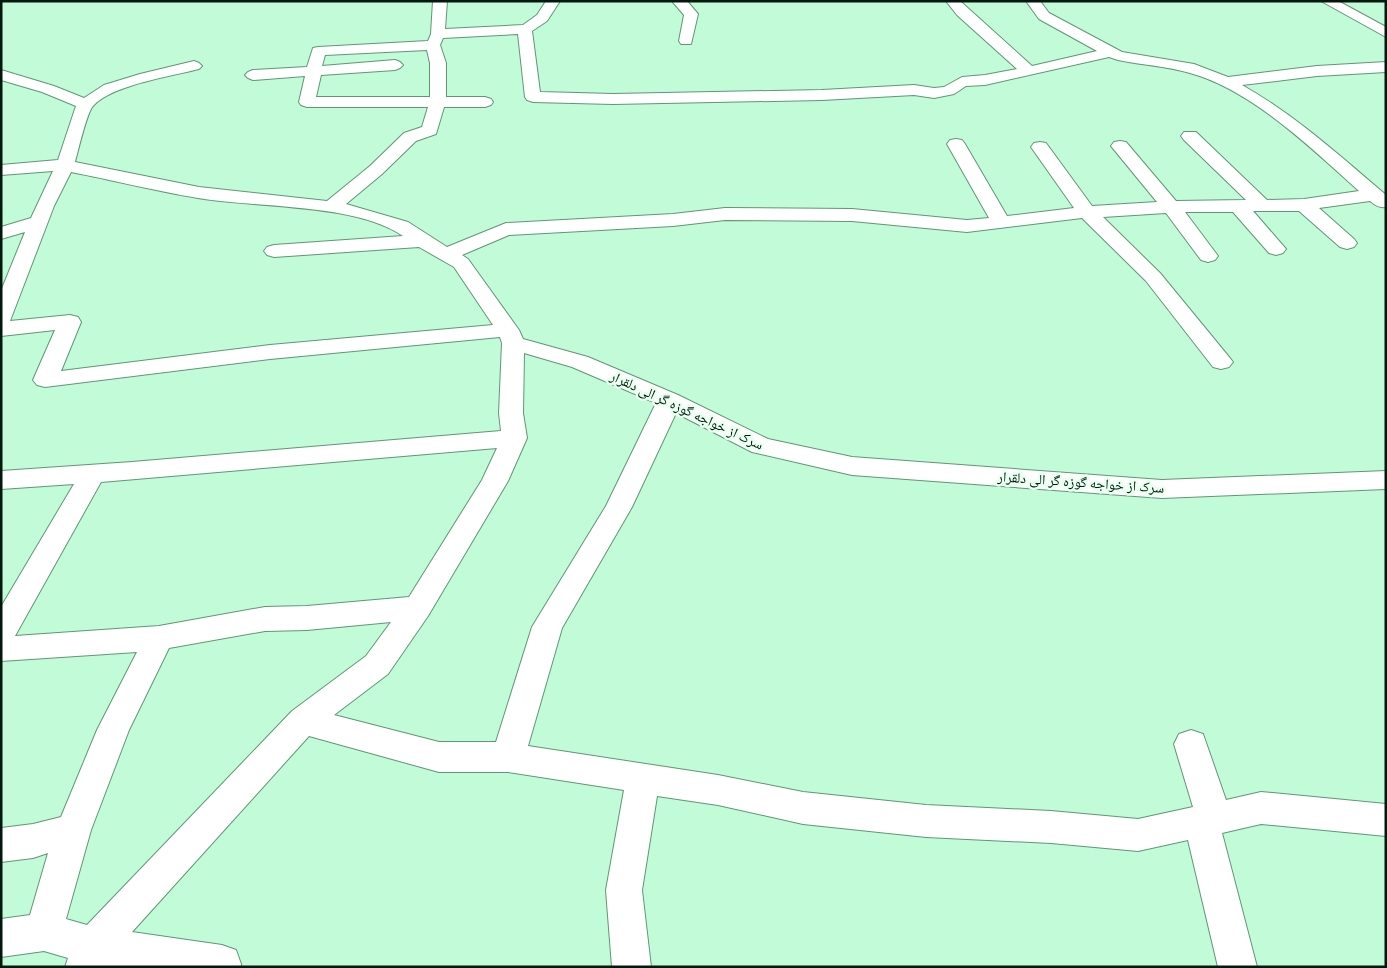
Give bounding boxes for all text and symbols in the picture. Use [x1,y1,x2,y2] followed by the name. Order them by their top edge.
[607,366,766,453] street label: سرک از خواجه گوزه گر الی دلقرار
[996,467,1165,497] street label: سرک از خواجه گوزه گر الی دلقرار

